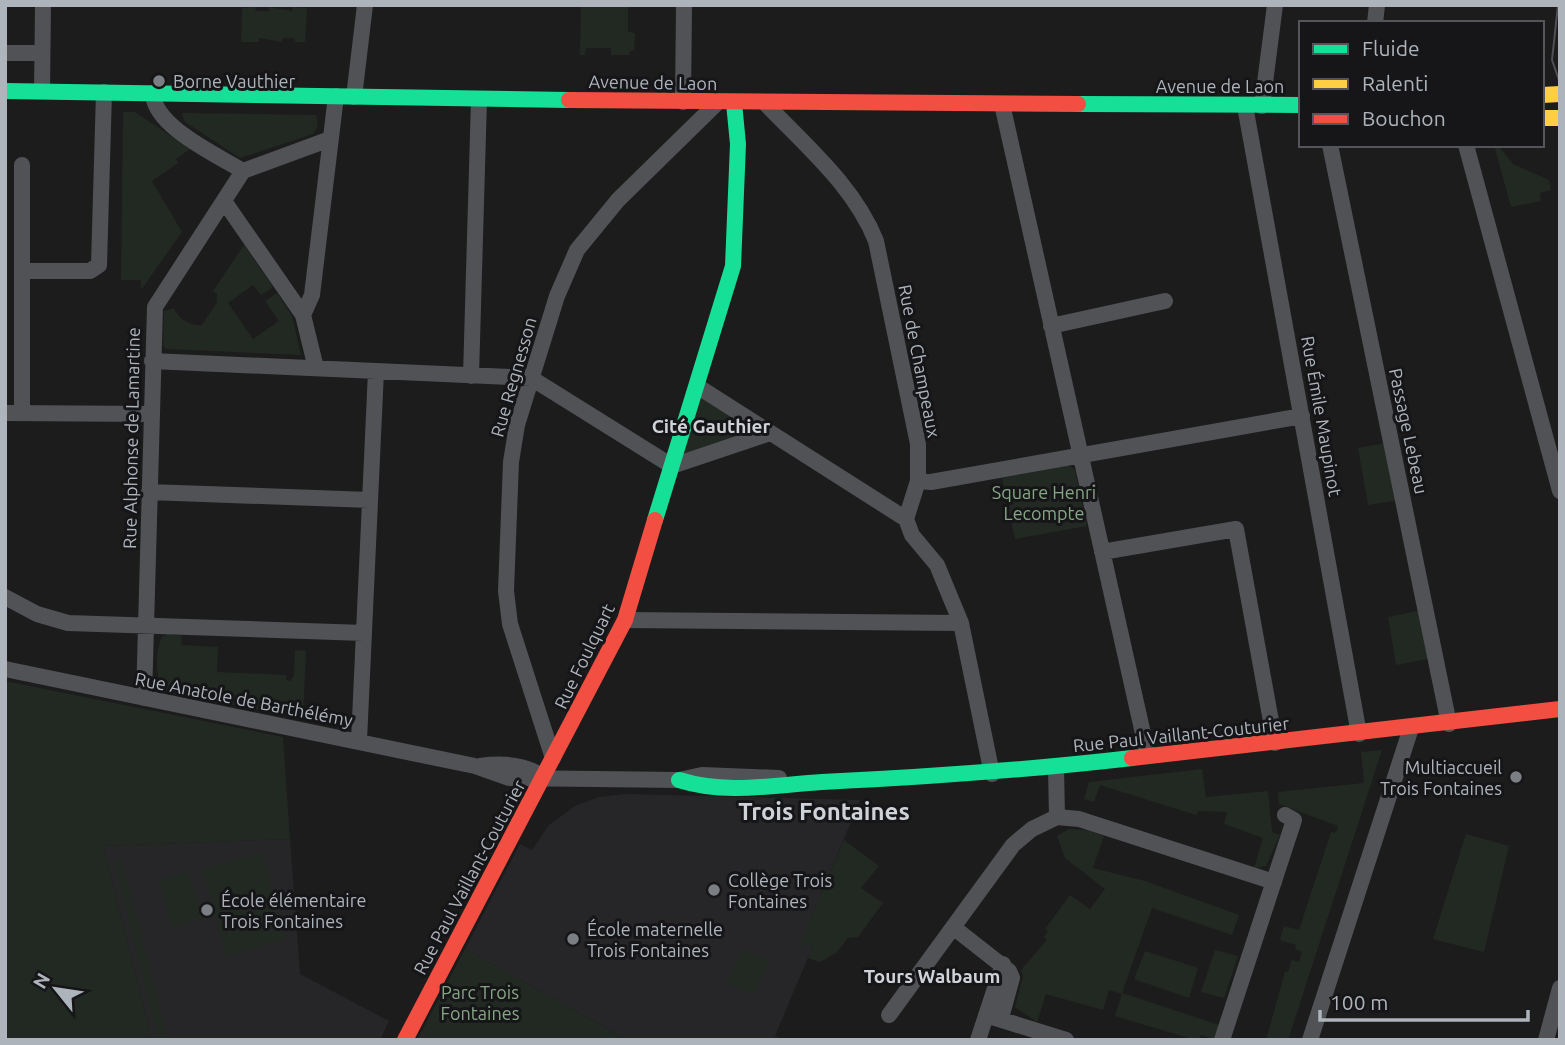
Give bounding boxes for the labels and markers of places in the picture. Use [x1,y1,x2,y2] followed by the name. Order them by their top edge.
[173,71,295,91] place label: Borne Vauthier
[151,73,167,89] marker: Borne Vauthier
[1380,757,1502,798] place label: Multiaccueil Trois Fontaines
[1508,769,1524,785] marker: Multiaccueil Trois Fontaines
[728,870,832,911] place label: Collège Trois Fontaines
[706,882,722,898] marker: Collège Trois Fontaines
[221,889,366,931] place label: École élémentaire Trois Fontaines
[199,902,215,918] marker: École élémentaire Trois Fontaines
[587,918,723,960] place label: École maternelle Trois Fontaines
[565,931,581,947] marker: École maternelle Trois Fontaines

